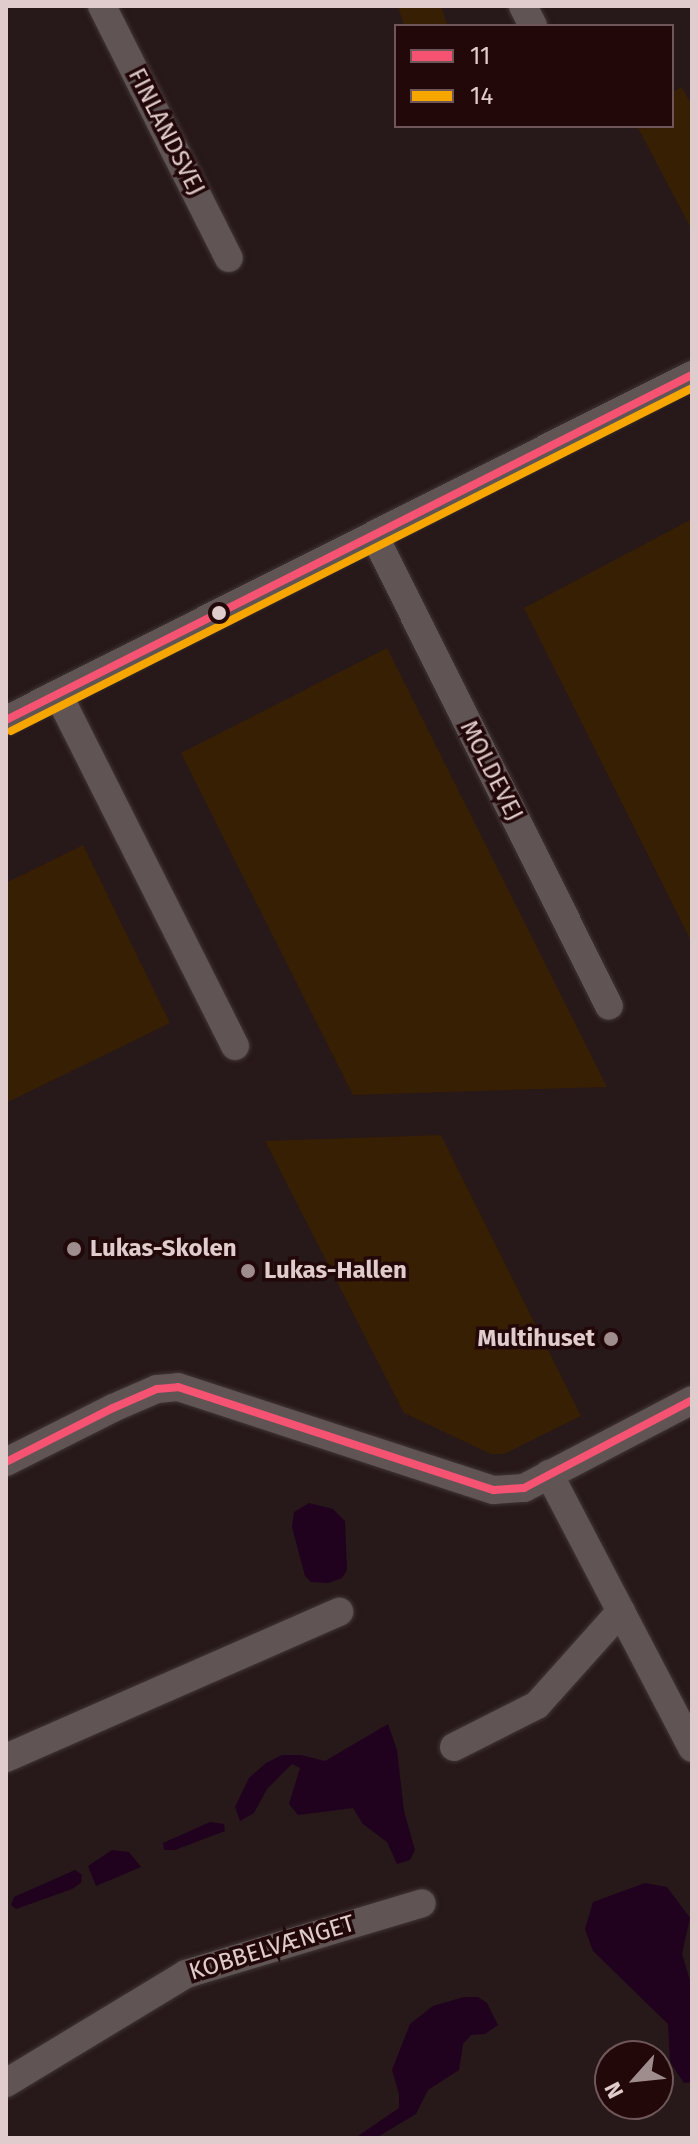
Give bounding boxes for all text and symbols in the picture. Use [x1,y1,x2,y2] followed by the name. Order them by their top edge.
[394,24,674,128] legend
[470,42,490,70] text: 11
[122,64,210,200] street label: FINLANDSVEJ
[470,82,493,110] text: 14
[211,605,227,621] unlabelled marker
[454,716,528,826] street label: MOLDEVEJ
[90,1235,236,1263] place label: Lukas-Skolen
[65,1240,83,1258] marker: Lukas-Skolen
[264,1257,407,1285] place label: Lukas-Hallen
[239,1262,257,1280] marker: Lukas-Hallen
[478,1325,595,1353] place label: Multihuset
[602,1330,620,1348] marker: Multihuset
[186,1909,358,1987] street label: KOBBELVÆNGET
[594,2040,674,2120] north arrow
[599,2078,629,2103] text: N

